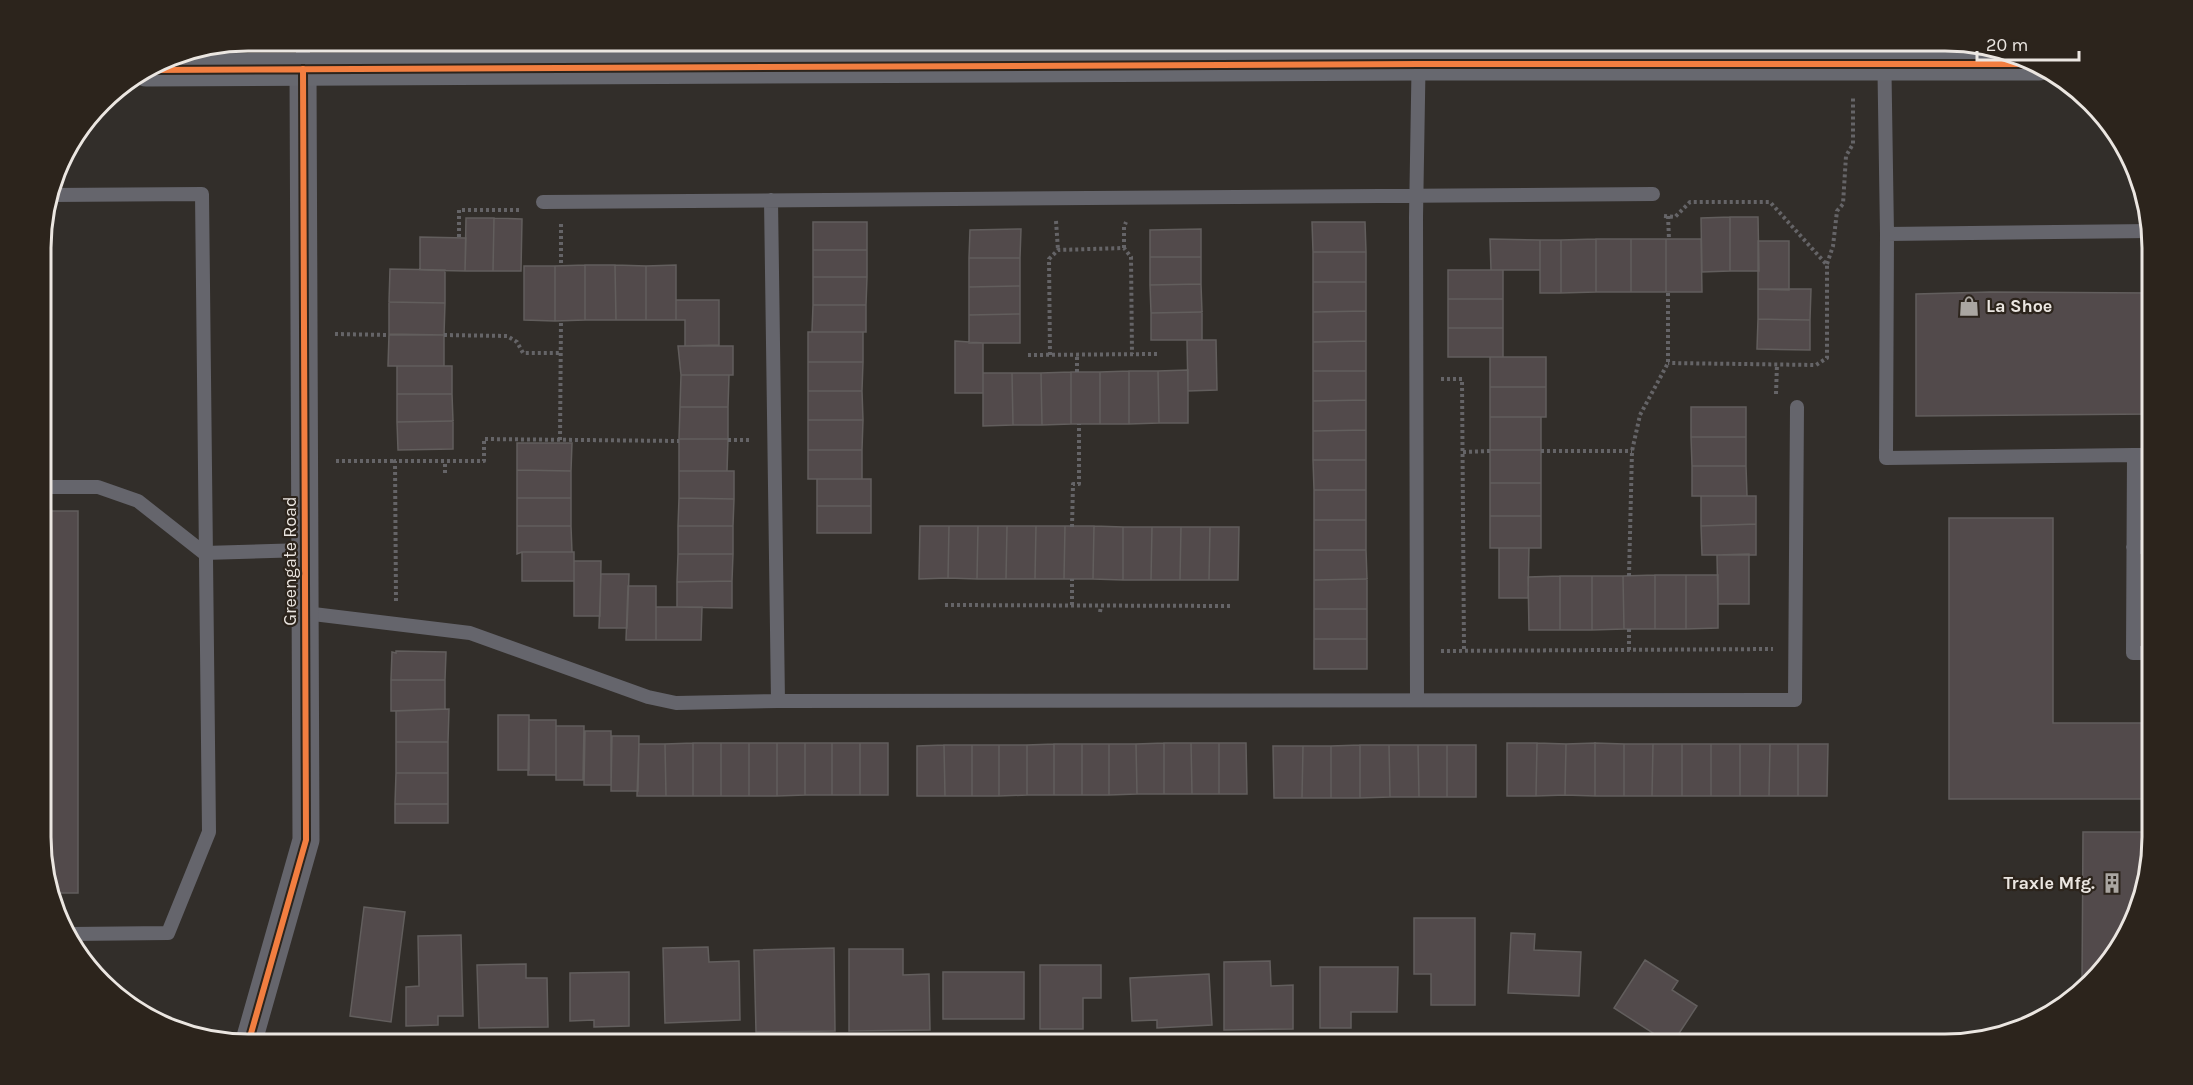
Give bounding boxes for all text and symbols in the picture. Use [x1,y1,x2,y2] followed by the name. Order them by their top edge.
[1977,24,2079,62] scale bar
[1986,34,2028,56] text: 20 m
[1957,294,1981,318] shop icon: La Shoe
[1986,295,2052,317] place label: La Shoe
[279,496,301,626] street label: Greengate Road
[2100,871,2124,895] building icon: Traxle Mfg.
[2003,872,2095,894] place label: Traxle Mfg.

